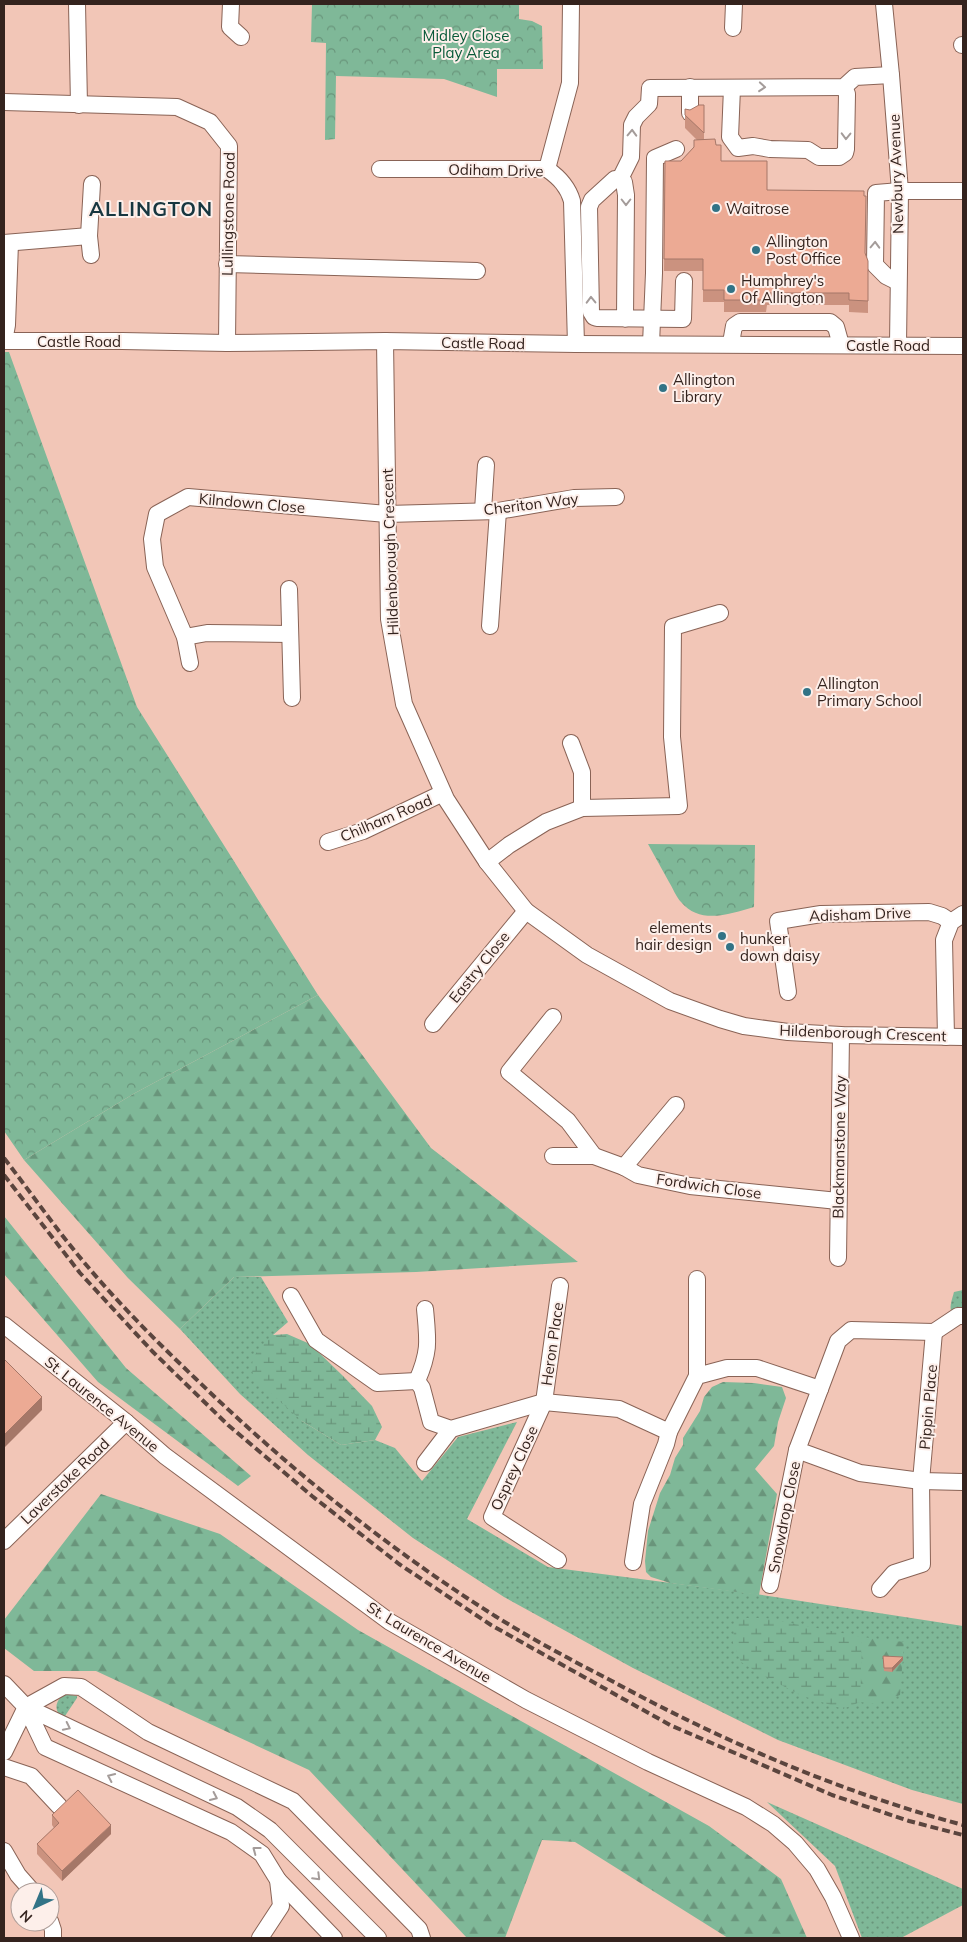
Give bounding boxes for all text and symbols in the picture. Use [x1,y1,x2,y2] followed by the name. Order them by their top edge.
[423,26,509,62] park label: Midley Close Play Area
[758,82,766,93] one-way arrow
[884,114,908,234] street label: Newbury Avenue
[627,128,637,136] one-way arrow
[841,132,851,140] one-way arrow
[217,152,239,276] street label: Lullingstone Road
[448,160,544,180] street label: Odiham Drive
[89,196,213,221] district label: ALLINGTON
[621,198,631,206] one-way arrow
[726,199,789,218] place label: Waitrose
[710,202,722,214] marker: Waitrose
[766,232,841,268] place label: Allington Post Office
[870,241,880,248] one-way arrow
[750,244,762,256] marker: Allington Post Office
[741,271,824,307] place label: Humphrey's Of Allington
[725,283,737,295] marker: Humphrey's Of Allington
[586,296,596,304] one-way arrow
[37,332,121,351] street label: Castle Road
[441,333,525,353] street label: Castle Road
[846,336,930,355] street label: Castle Road
[673,370,735,406] place label: Allington Library
[657,382,669,394] marker: Allington Library
[378,468,402,636] street label: Hildenborough Crescent
[198,489,306,517] street label: Kilndown Close
[483,489,580,519] street label: Cheriton Way
[817,674,922,710] place label: Allington Primary School
[801,686,813,698] marker: Allington Primary School
[337,790,435,846] street label: Chilham Road
[809,903,911,925] street label: Adisham Drive
[635,918,712,954] place label: elements hair design
[445,928,513,1006] street label: Eastry Close
[740,929,820,965] place label: hunker down daisy
[716,930,728,942] marker: elements hair design
[724,941,736,953] marker: hunker down daisy
[779,1021,947,1045] street label: Hildenborough Crescent
[828,1075,850,1219] street label: Blackmanstone Way
[655,1169,763,1203] street label: Fordwich Close
[537,1301,567,1387] street label: Heron Place
[41,1352,163,1456] street label: St. Laurence Avenue
[915,1364,941,1450] street label: Pippin Place
[486,1423,542,1513] street label: Osprey Close
[17,1434,113,1528] street label: Laverstoke Road
[764,1460,804,1574] street label: Snowdrop Close
[363,1597,495,1687] street label: St. Laurence Avenue
[62,1721,71,1731] one-way arrow
[107,1773,116,1784] one-way arrow
[209,1790,218,1801] one-way arrow
[252,1847,262,1856] one-way arrow
[311,1871,320,1880] one-way arrow
[10,1882,60,1932] north arrow
[16,1906,36,1926] text: N

